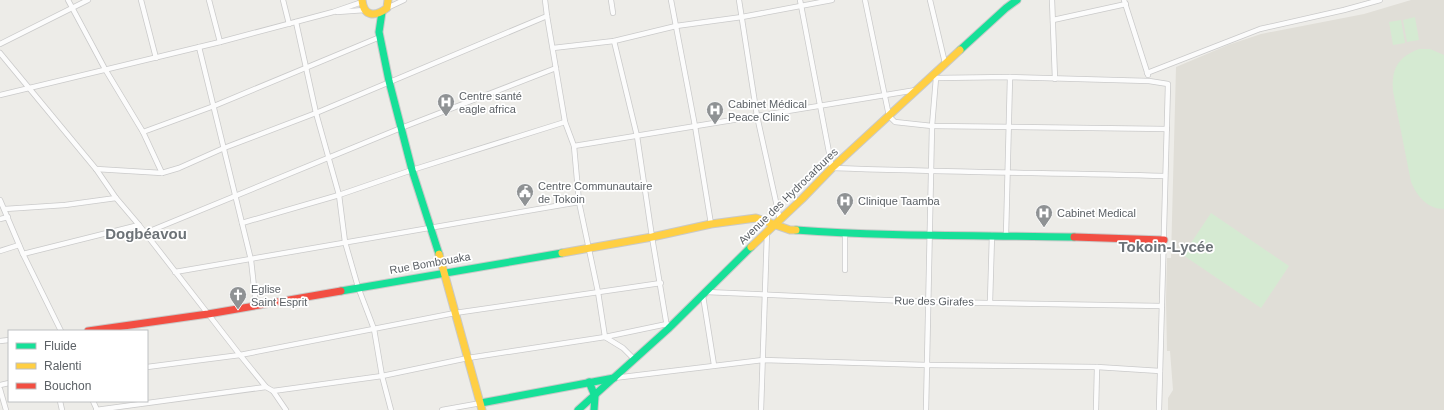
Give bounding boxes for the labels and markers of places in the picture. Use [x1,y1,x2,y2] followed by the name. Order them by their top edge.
[459,90,522,115] place label: Centre santé eagle africa
[436,92,456,117] hospital icon: Centre santé eagle africa
[728,98,807,123] place label: Cabinet Médical Peace Clinic
[705,100,725,125] hospital icon: Cabinet Médical Peace Clinic
[538,180,652,205] place label: Centre Communautaire de Tokoin
[515,182,535,207] public building icon: Centre Communautaire de Tokoin
[835,191,855,216] hospital icon: Clinique Taamba
[858,195,941,207] place label: Clinique Taamba
[1034,203,1054,228] hospital icon: Cabinet Medical
[1057,207,1136,219] place label: Cabinet Medical
[251,283,307,308] place label: Eglise Saint Esprit
[228,285,248,310] church icon: Eglise Saint Esprit

